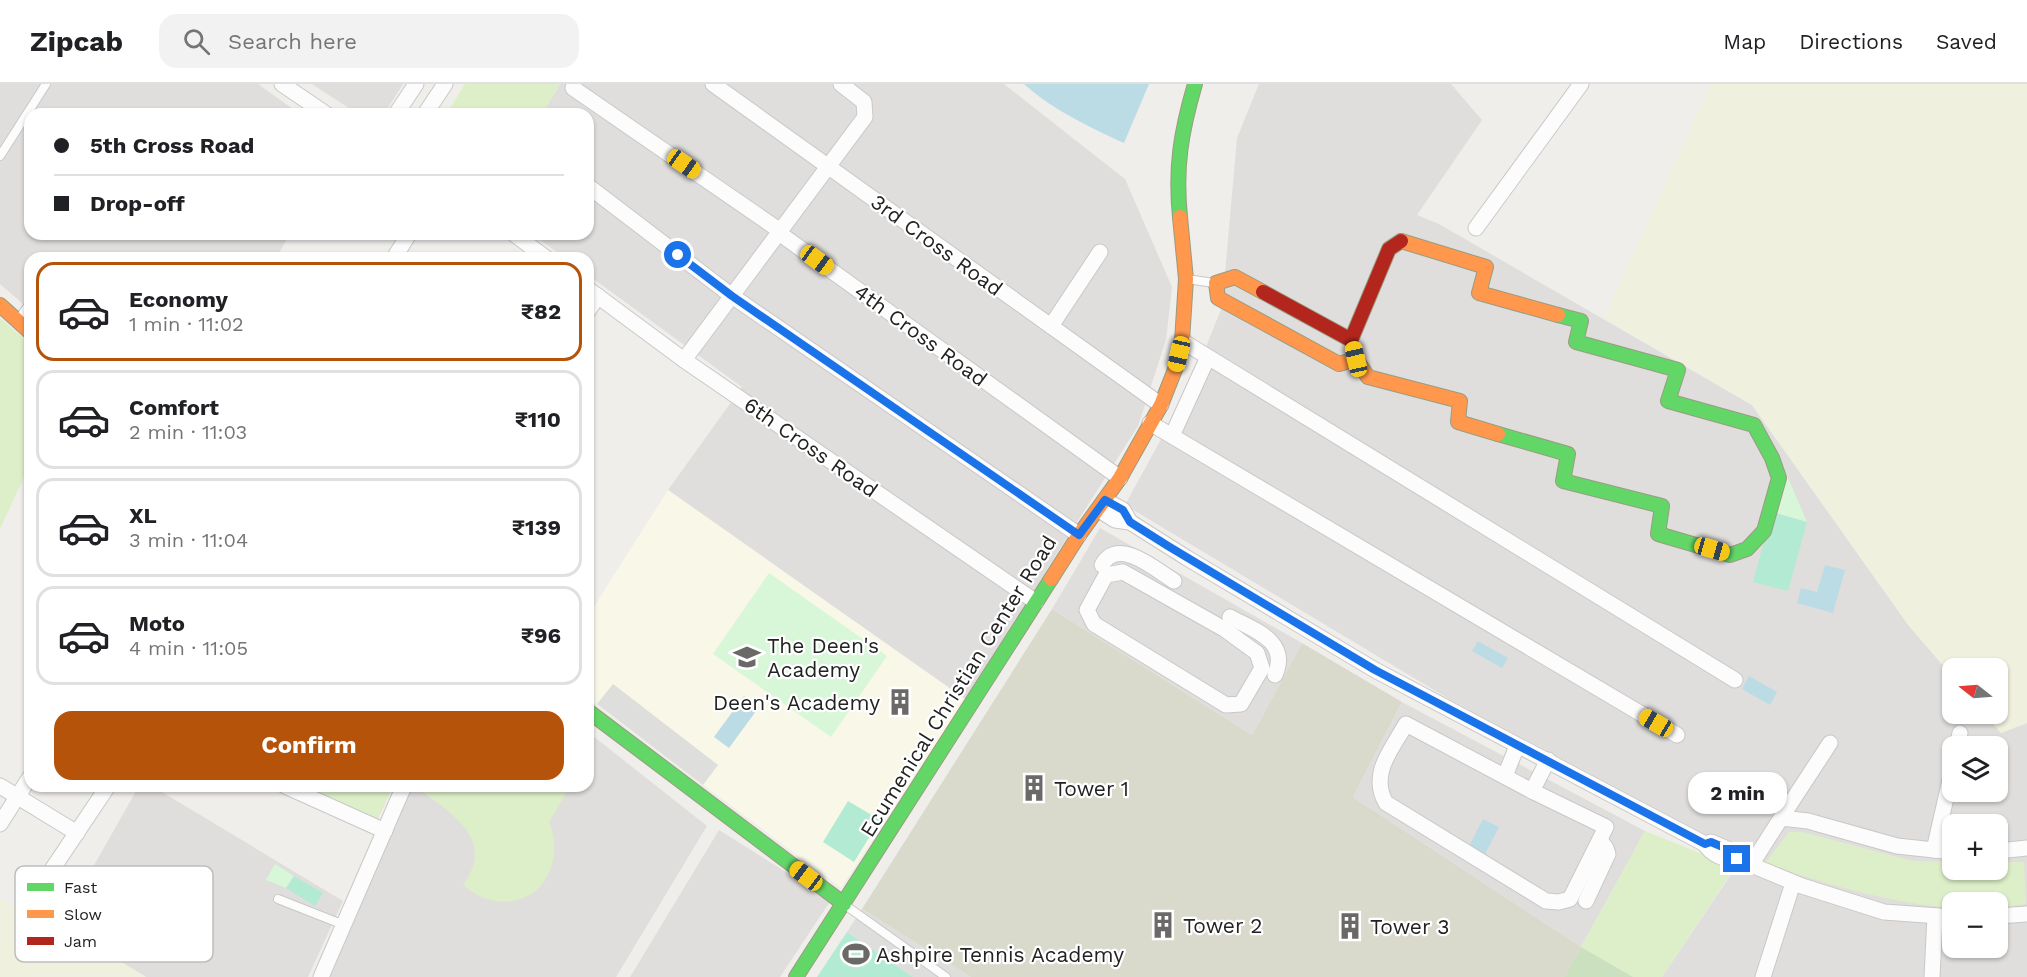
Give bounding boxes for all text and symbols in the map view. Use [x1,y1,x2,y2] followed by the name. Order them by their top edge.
[159,14,579,68] search box
[30,25,123,58] text: Zipcab
[180,25,213,58] icon: search
[228,29,357,54] text: Search here
[1723,29,1766,54] text: Map
[1799,29,1903,54] text: Directions
[1936,29,1997,54] text: Saved
[90,133,254,158] text: 5th Cross Road
[664,146,704,182] car
[866,189,1008,301] street label: 3rd Cross Road
[90,191,185,216] text: Drop-off
[664,241,691,268] route start
[797,242,837,278] car
[850,279,992,391] street label: 4th Cross Road
[57,285,111,339] icon: car
[129,287,228,312] text: Economy
[521,299,561,324] text: ₹82
[129,312,244,336] text: 1 min · 11:02
[1166,334,1192,374] car
[1343,339,1369,379] car
[739,392,883,502] street label: 6th Cross Road
[57,393,111,447] icon: car
[129,395,219,420] text: Comfort
[515,407,561,432] text: ₹110
[129,420,247,444] text: 2 min · 11:03
[57,501,111,555] icon: car
[129,503,157,528] text: XL
[512,515,561,540] text: ₹139
[129,528,248,552] text: 3 min · 11:04
[854,531,1062,841] street label: Ecumenical Christian Center Road
[1692,535,1732,563] car
[57,609,111,663] icon: car
[129,611,185,636] text: Moto
[521,623,561,648] text: ₹96
[767,633,879,682] place label: The Deen's Academy
[129,636,248,660] text: 4 min · 11:05
[732,642,762,672] school or university icon: The Deen's Academy
[1942,658,2008,724] north arrow
[1942,658,2008,958] map controls
[885,687,915,717] building icon: Deen's Academy
[713,690,880,715] place label: Deen's Academy
[1636,706,1676,740] car
[54,711,564,780] button: Confirm
[1942,736,2008,802] button: layers
[1688,772,1786,814] callout: 2 min
[1019,773,1049,803] building icon: Tower 1
[1054,776,1129,801] place label: Tower 1
[1710,781,1765,805] text: 2 min
[1942,814,2008,880] button: +
[1723,845,1750,872] route end
[786,858,826,894] car
[15,866,213,962] legend
[64,878,97,897] text: Fast
[1942,892,2008,958] button: −
[64,905,102,924] text: Slow
[1148,910,1178,940] building icon: Tower 2
[1335,911,1365,941] building icon: Tower 3
[1183,913,1262,938] place label: Tower 2
[1370,914,1449,939] place label: Tower 3
[64,932,97,951] text: Jam
[841,939,871,969] sports icon: Ashpire Tennis Academy
[876,942,1124,967] place label: Ashpire Tennis Academy

